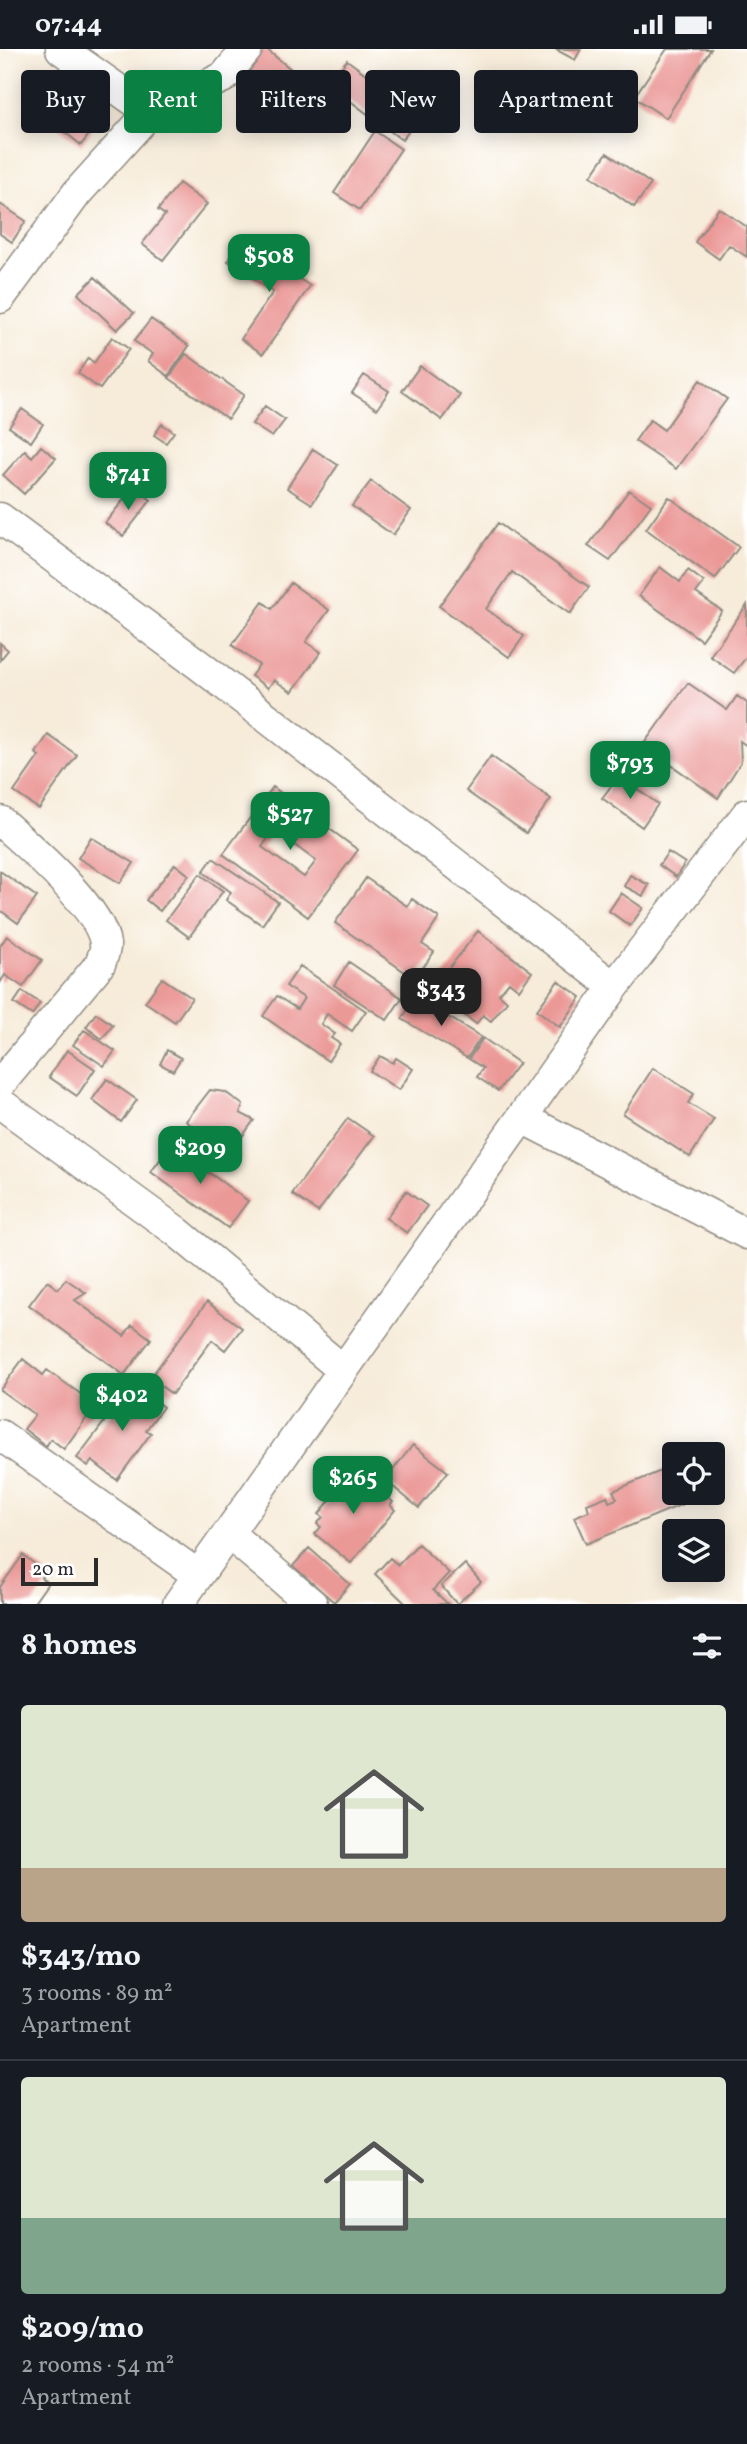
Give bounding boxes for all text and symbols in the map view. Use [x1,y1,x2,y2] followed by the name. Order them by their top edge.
[35,7,102,43] text: 07:44
[21,70,110,133] chip: Buy
[124,70,222,133] chip: Rent
[236,70,351,133] chip: Filters
[365,70,460,133] chip: New
[474,70,638,133] chip: Apartment
[228,235,310,294] pin: $508
[244,241,294,273] text: $508
[87,453,169,512] pin: $741
[105,459,151,491] text: $741
[589,741,671,801] pin: $793
[606,748,654,780] text: $793
[249,793,331,852] pin: $527
[267,799,313,831] text: $527
[400,969,482,1028] pin: $343
[416,975,466,1007] text: $343
[159,1127,241,1186] pin: $209
[174,1133,226,1165] text: $209
[81,1373,163,1433] pin: $402
[96,1380,148,1412] text: $402
[662,1442,725,1582] map controls
[662,1442,725,1505] button: locate
[312,1457,394,1516] pin: $265
[329,1463,377,1495] text: $265
[662,1519,725,1582] button: layers
[21,1555,98,1587] scale bar
[32,1557,74,1583] text: 20 m
[21,1625,137,1667] text: 8 homes
[688,1627,726,1665] icon: filters
[311,1751,437,1877] icon: home
[21,1936,141,1978] text: $343/mo
[21,1978,173,2010] text: 3 rooms · 89 m²
[21,2010,132,2042] text: Apartment
[311,2123,437,2249] icon: home
[21,2308,144,2350] text: $209/mo
[21,2350,174,2382] text: 2 rooms · 54 m²
[21,2382,132,2414] text: Apartment

